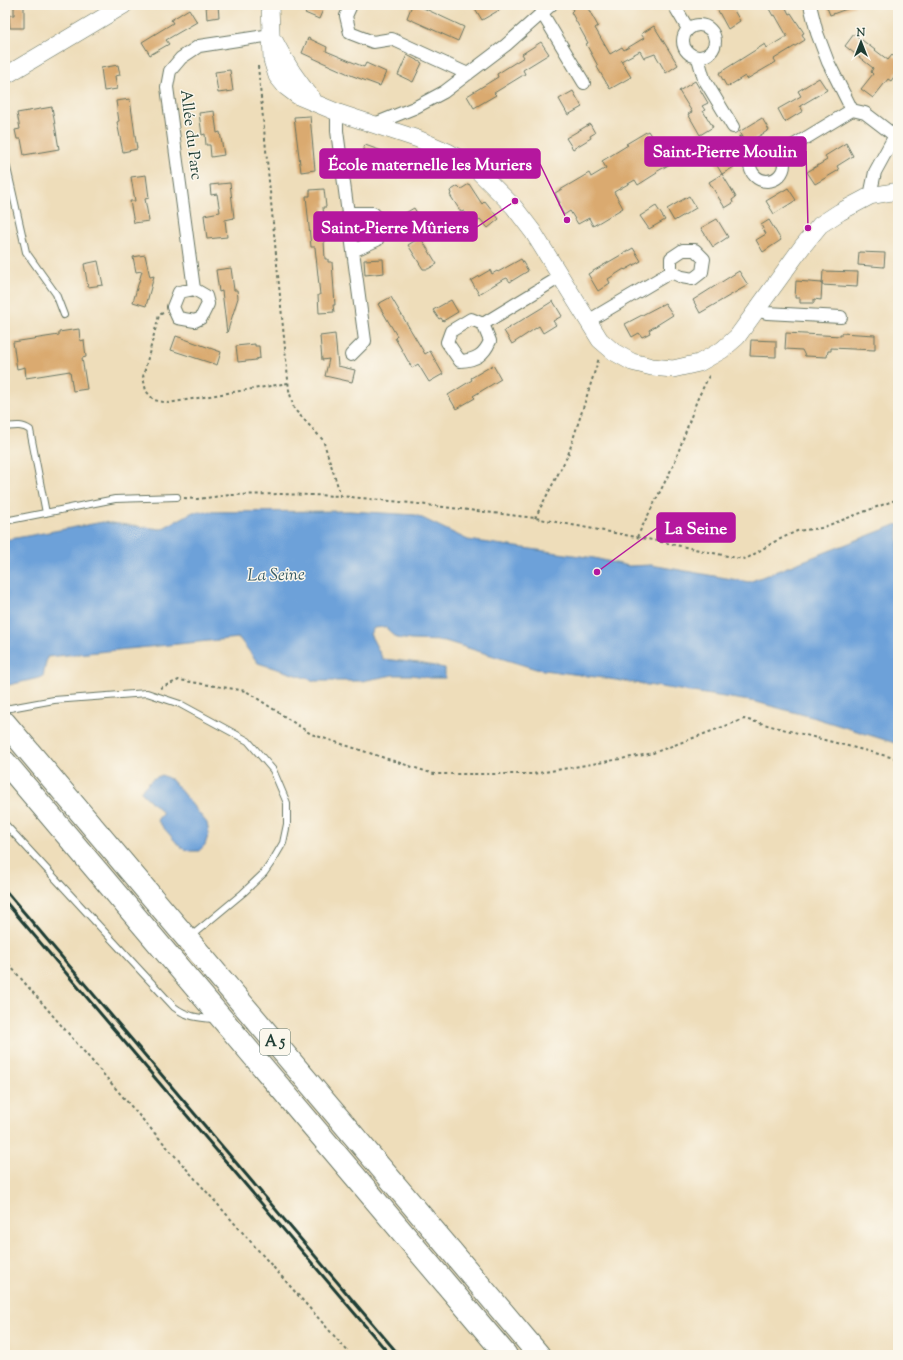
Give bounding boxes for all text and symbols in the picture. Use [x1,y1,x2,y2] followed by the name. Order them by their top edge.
[841,22,881,62] north arrow
[856,25,866,41] text: N
[173,89,207,181] street label: Allée du Parc
[645,137,806,166] callout: Saint-Pierre Moulin
[653,141,798,165] text: Saint-Pierre Moulin
[320,149,540,178] callout: École maternelle les Muriers
[328,154,532,178] text: École maternelle les Muriers
[314,212,477,241] callout: Saint-Pierre Mûriers
[321,217,469,241] text: Saint-Pierre Mûriers
[657,513,735,542] callout: La Seine
[665,518,727,542] text: La Seine
[247,563,305,588] water label: La Seine
[260,1029,290,1055] road number: A 5

